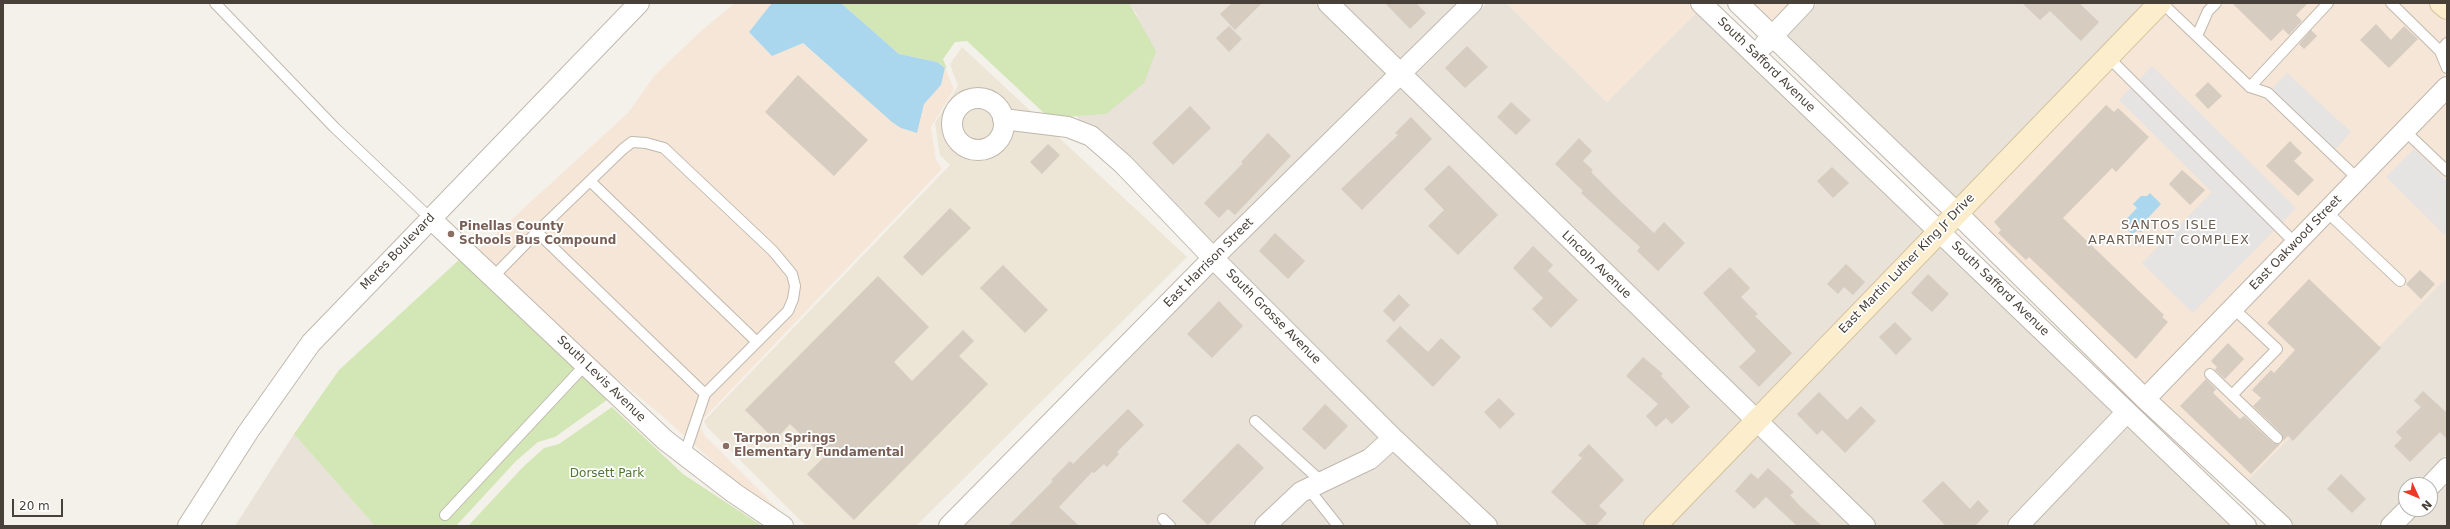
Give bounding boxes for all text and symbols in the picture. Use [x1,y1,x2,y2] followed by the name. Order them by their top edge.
[1714,15,1818,115] street label: South Safford Avenue
[1836,191,1978,337] street label: East Martin Luther King Jr Drive
[2247,193,2345,293] street label: East Oakwood Street
[358,211,438,293] street label: Meres Boulevard
[1161,215,1257,311] street label: East Harrison Street
[2088,218,2250,249] district label: SANTOS ISLE APARTMENT COMPLEX
[459,220,616,248] place label: Pinellas County Schools Bus Compound
[1558,228,1634,302] street label: Lincoln Avenue
[446,229,456,239] marker: Pinellas County Schools Bus Compound
[1948,239,2052,339] street label: South Safford Avenue
[1223,267,1323,367] street label: South Grosse Avenue
[554,333,648,425] street label: South Levis Avenue
[734,432,904,460] place label: Tarpon Springs Elementary Fundamental
[721,441,731,451] marker: Tarpon Springs Elementary Fundamental
[570,467,644,481] park label: Dorsett Park
[2398,477,2438,517] north arrow
[14,491,65,517] scale bar
[2418,497,2434,513] text: N
[19,499,50,513] text: 20 m

